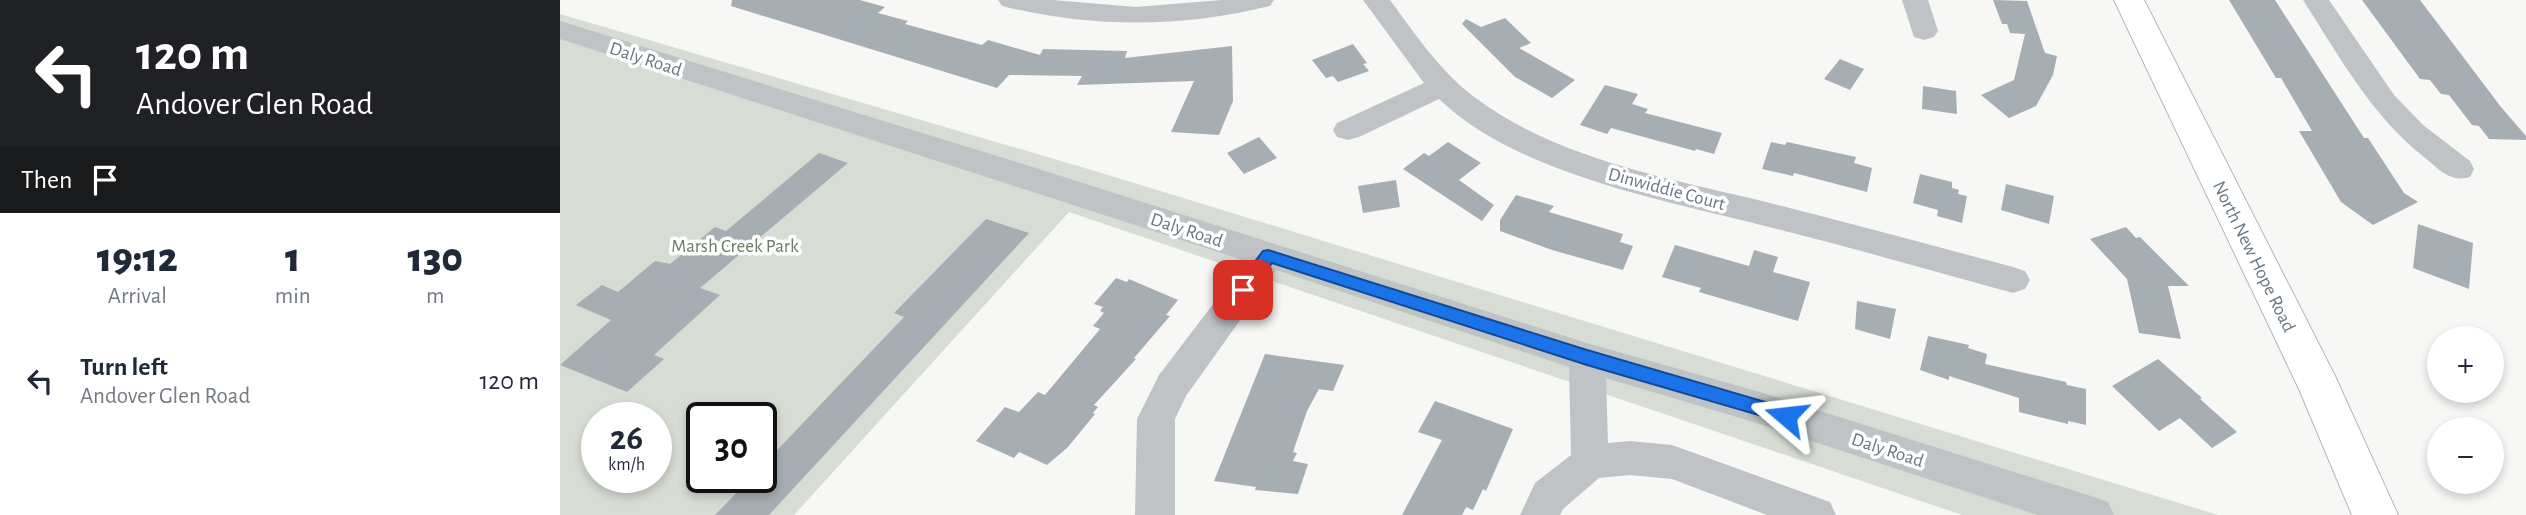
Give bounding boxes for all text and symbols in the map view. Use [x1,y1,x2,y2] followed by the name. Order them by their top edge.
[21,28,112,119] icon: left
[136,30,249,79] text: 120 m
[607,39,684,80] street label: Daly Road
[136,88,373,120] text: Andover Glen Road
[86,161,124,199] icon: arrive
[1606,165,1727,214] street label: Dinwiddie Court
[21,167,72,193] text: Then
[2209,178,2299,335] street label: North New Hope Road
[1148,210,1225,251] street label: Daly Road
[97,237,178,279] text: 19:12
[285,237,300,279] text: 1
[407,237,463,279] text: 130
[671,237,799,256] park label: Marsh Creek Park
[1213,260,1273,320] pin
[1224,271,1262,309] icon: arrive
[108,285,167,308] text: Arrival
[275,285,311,308] text: min
[426,285,444,308] text: m
[2427,326,2504,494] map controls
[2427,326,2504,403] button: +
[80,354,168,380] text: Turn left
[21,362,59,400] icon: left
[479,368,539,394] text: 120 m
[1749,379,1823,453] position arrow
[80,385,250,408] text: Andover Glen Road
[686,402,777,493] speed limit sign: 30
[2427,417,2504,494] button: −
[610,421,643,456] text: 26
[1849,430,1926,471] street label: Daly Road
[608,456,645,474] text: km/h

